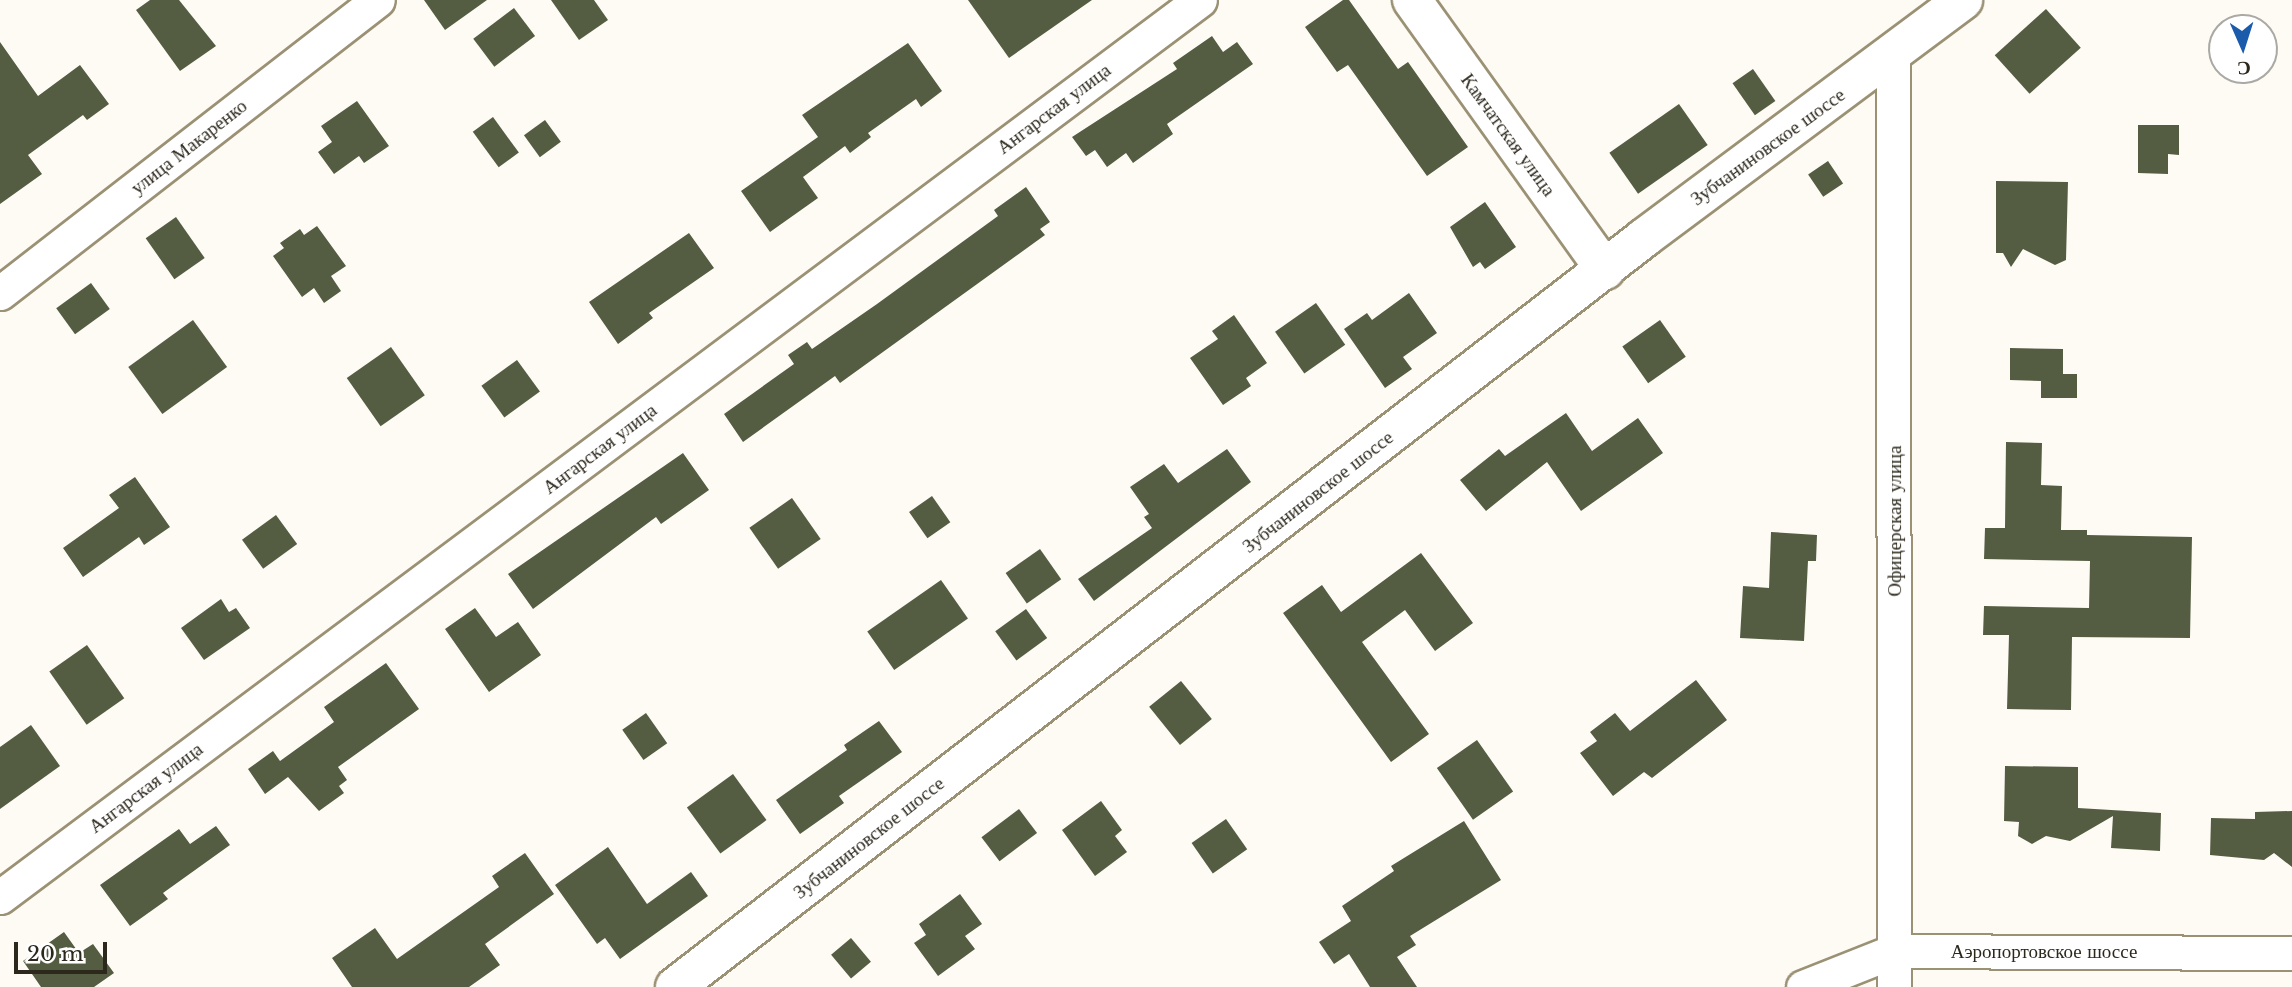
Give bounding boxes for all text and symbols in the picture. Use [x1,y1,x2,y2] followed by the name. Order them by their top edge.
[2208,14,2278,84] north arrow
[2237,57,2251,80] text: С
[993,59,1115,159] street label: Ангарская улица
[1456,69,1560,201] street label: Камчатская улица
[1686,83,1850,211] street label: Зубчаниновское шоссе
[126,95,252,199] street label: улица Макаренко
[539,399,661,499] street label: Ангарская улица
[1238,426,1398,558] street label: Зубчаниновское шоссе
[1884,445,1906,597] street label: Офицерская улица
[85,738,207,838] street label: Ангарская улица
[789,772,949,904] street label: Зубчаниновское шоссе
[18,928,110,972] scale bar
[27,941,84,967] text: 20 m
[1951,941,2137,963] street label: Аэропортовское шоссе

